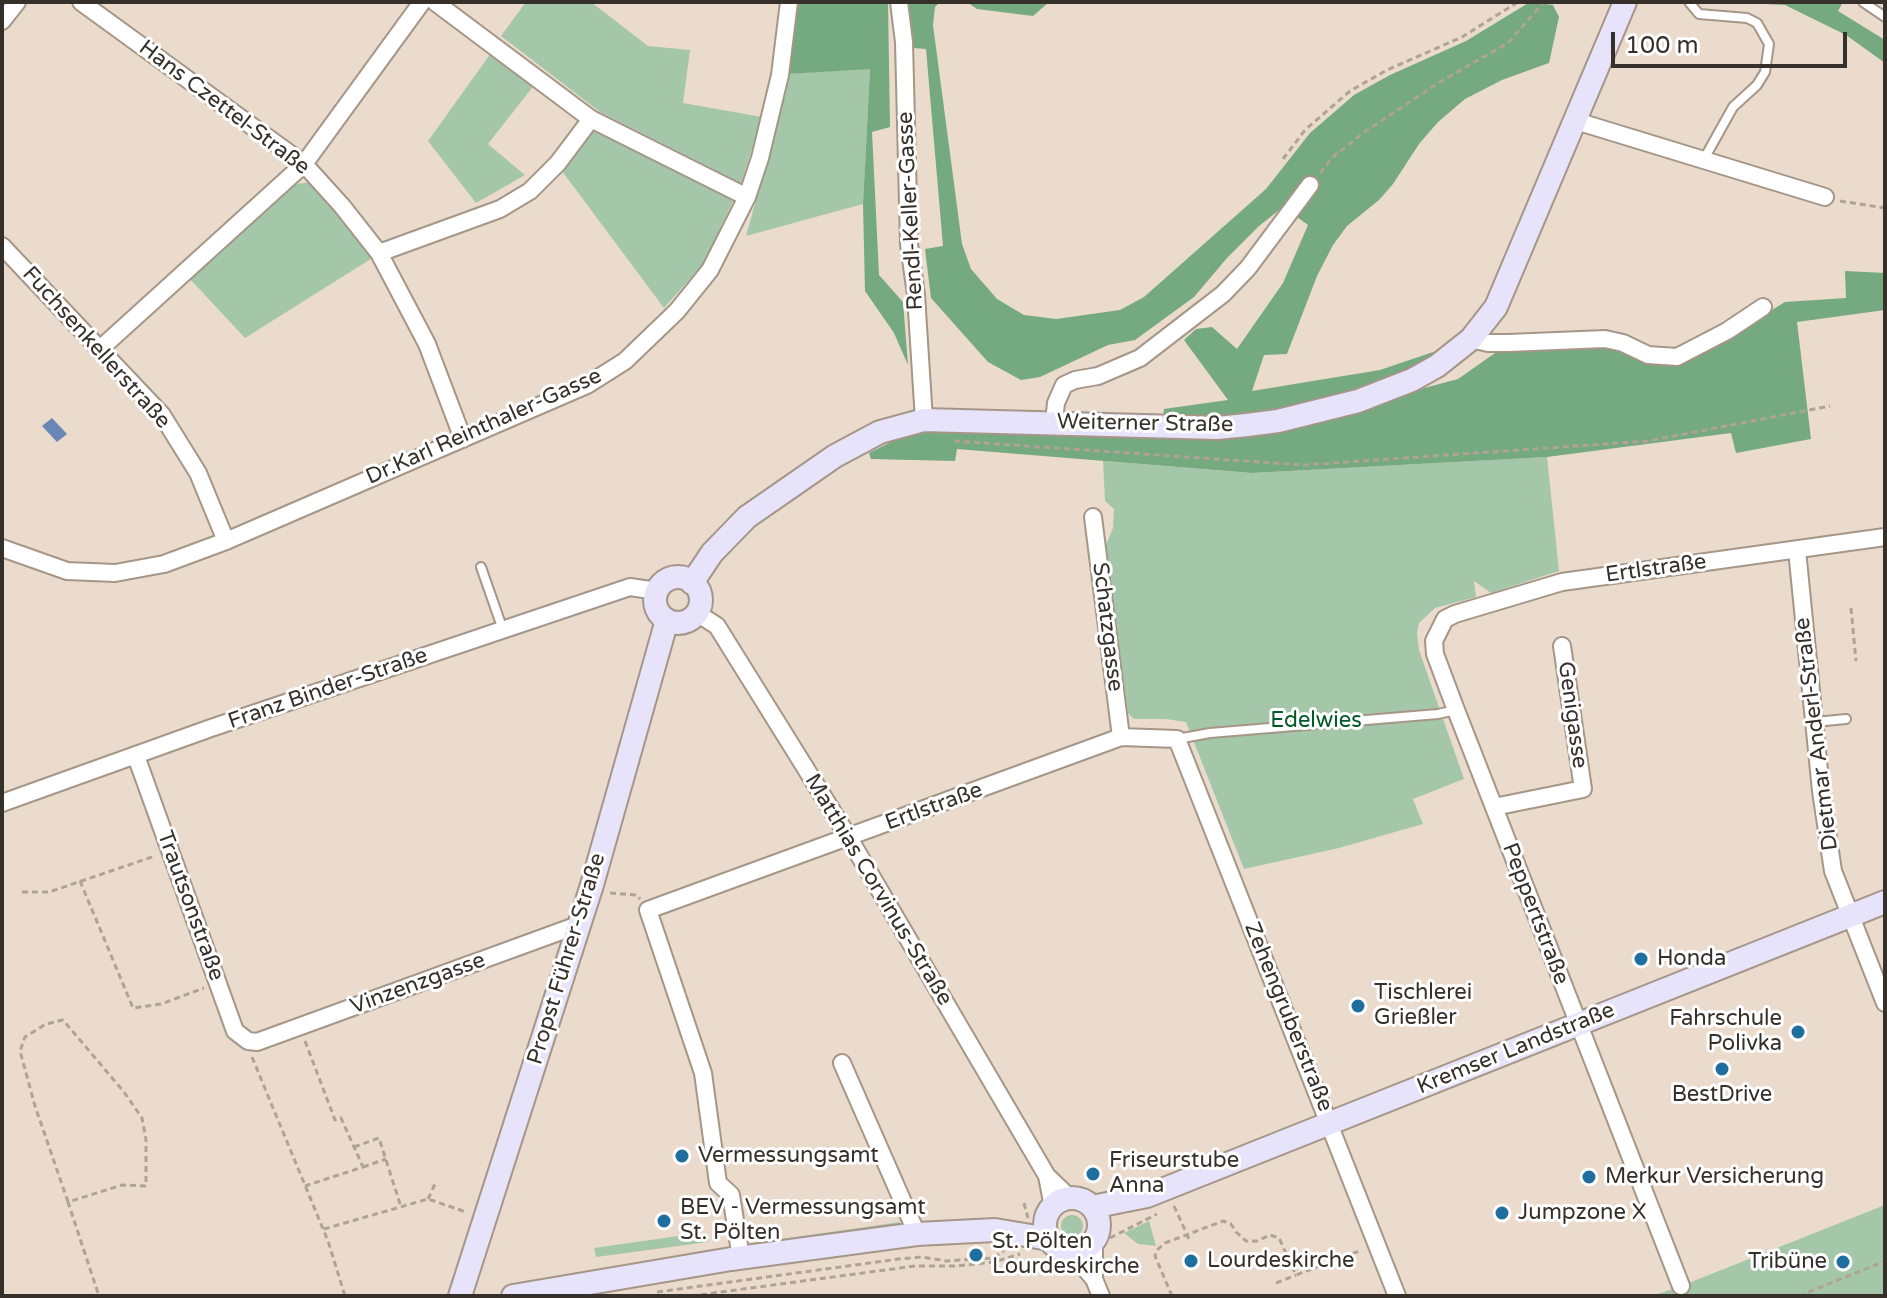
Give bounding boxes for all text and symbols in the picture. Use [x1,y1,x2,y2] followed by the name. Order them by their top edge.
[1615,16,1851,66] scale bar
[1625,31,1699,60] text: 100 m
[133,35,315,181] street label: Hans Czettel-Straße
[893,111,929,311] street label: Rendl-Keller-Gasse
[16,261,176,435] street label: Fuchsenkellerstraße
[362,363,606,491] street label: Dr.Karl Reinthaler-Gasse
[1057,409,1233,439] street label: Weiterner Straße
[1604,549,1708,589] street label: Ertlstraße
[1086,561,1128,693] street label: Schatzgasse
[1790,616,1844,852] street label: Dietmar Anderl-Straße
[225,642,431,736] street label: Franz Binder-Straße
[1551,660,1593,770] street label: Genigasse
[1270,708,1362,734] park label: Edelwies
[798,769,958,1011] street label: Matthias Corvinus-Straße
[882,777,986,837] street label: Ertlstraße
[151,828,229,984] street label: Trautsonstraße
[1496,839,1574,989] street label: Peppertstraße
[522,850,612,1068] street label: Propst Führer-Straße
[1238,919,1338,1115] street label: Zehengruberstraße
[1657,946,1726,972] place label: Honda
[347,947,489,1021] street label: Vinzenzgasse
[1632,950,1650,968] marker: Honda
[1374,980,1472,1032] place label: Tischlerei Grießler
[1349,997,1367,1015] marker: Tischlerei Grießler
[1413,997,1619,1101] street label: Kremser Landstraße
[1669,1006,1782,1058] place label: Fahrschule Polivka
[1789,1023,1807,1041] marker: Fahrschule Polivka
[1713,1060,1731,1078] marker: BestDrive
[1672,1082,1772,1108] place label: BestDrive
[698,1143,879,1169] place label: Vermessungsamt
[673,1147,691,1165] marker: Vermessungsamt
[1109,1148,1239,1200] place label: Friseurstube Anna
[1605,1164,1824,1190] place label: Merkur Versicherung
[1084,1165,1102,1183] marker: Friseurstube Anna
[1580,1168,1598,1186] marker: Merkur Versicherung
[680,1195,926,1246] place label: BEV - Vermessungsamt St. Pölten
[1518,1200,1646,1226] place label: Jumpzone X
[1493,1204,1511,1222] marker: Jumpzone X
[655,1212,673,1230] marker: BEV - Vermessungsamt St. Pölten
[992,1229,1140,1280] place label: St. Pölten Lourdeskirche
[967,1246,985,1264] marker: St. Pölten Lourdeskirche
[1207,1248,1355,1274] place label: Lourdeskirche
[1748,1249,1827,1275] place label: Tribüne
[1182,1252,1200,1270] marker: Lourdeskirche
[1834,1253,1852,1271] marker: Tribüne

